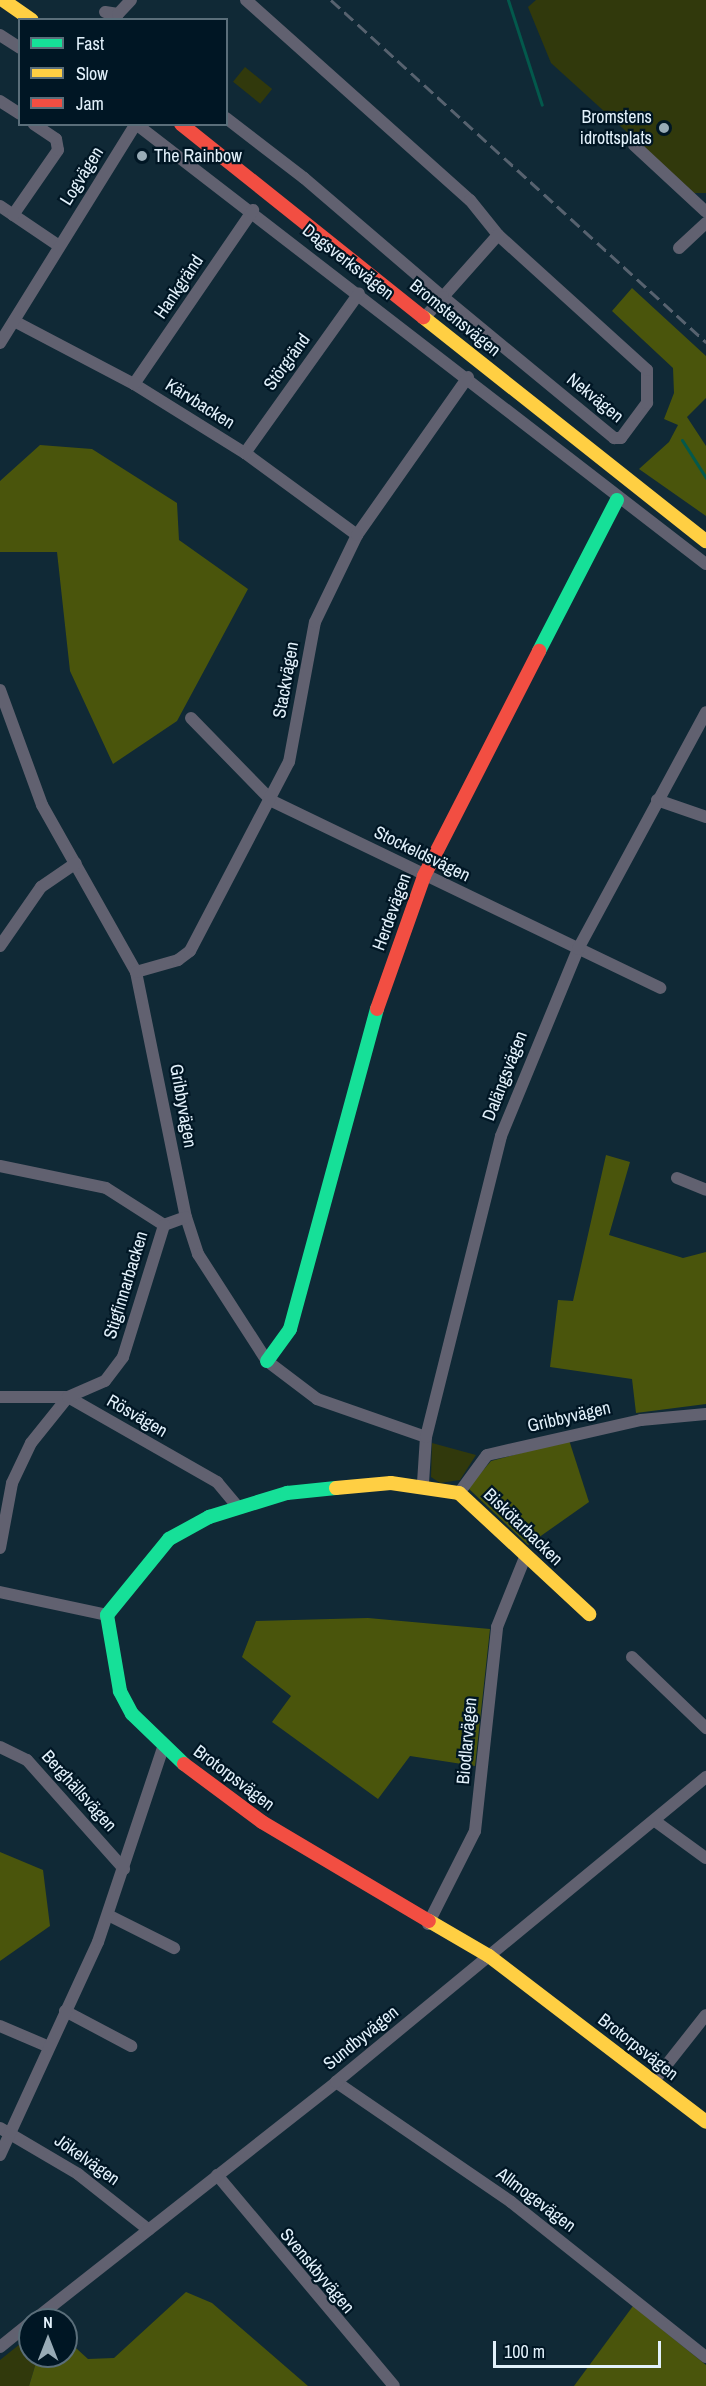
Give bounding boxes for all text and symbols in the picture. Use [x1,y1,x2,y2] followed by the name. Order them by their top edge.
[18,18,228,126] legend
[76,31,104,56] text: Fast
[76,61,108,86] text: Slow
[76,91,104,116] text: Jam
[580,107,652,150] place label: Bromstens idrottsplats
[657,121,671,135] marker: Bromstens idrottsplats
[56,143,108,209] street label: Logvägen
[154,145,242,167] place label: The Rainbow
[135,149,149,163] marker: The Rainbow
[298,220,398,304] street label: Dagsverksvägen
[150,251,208,323] street label: Hankgränd
[405,275,505,361] street label: Bromstensvägen
[259,329,315,395] street label: Störgränd
[562,369,628,427] street label: Nekvägen
[161,374,239,434] street label: Kärvbacken
[269,640,303,720] street label: Stackvägen
[370,821,474,887] street label: Stockeldsvägen
[368,871,416,953] street label: Herdevägen
[478,1028,532,1124] street label: Dalängsvägen
[165,1063,201,1149] street label: Gribbyvägen
[99,1228,153,1342] street label: Stigfinnarbacken
[103,1390,171,1442] street label: Rösvägen
[525,1397,613,1437] street label: Gribbyvägen
[479,1484,567,1570] street label: Biskötarbacken
[452,1697,482,1785] street label: Biodlarvägen
[189,1740,279,1816] street label: Brotorpsvägen
[37,1746,121,1836] street label: Berghällsvägen
[319,2001,403,2075] street label: Sundbyvägen
[594,2009,682,2085] street label: Brotorpsvägen
[50,2130,124,2190] street label: Jökelvägen
[492,2163,580,2237] street label: Allmogevägen
[275,2224,359,2318] street label: Svenskbyvägen
[18,2308,78,2368] north arrow
[43,2311,53,2333] text: N
[496,2329,664,2367] scale bar
[504,2339,545,2364] text: 100 m

